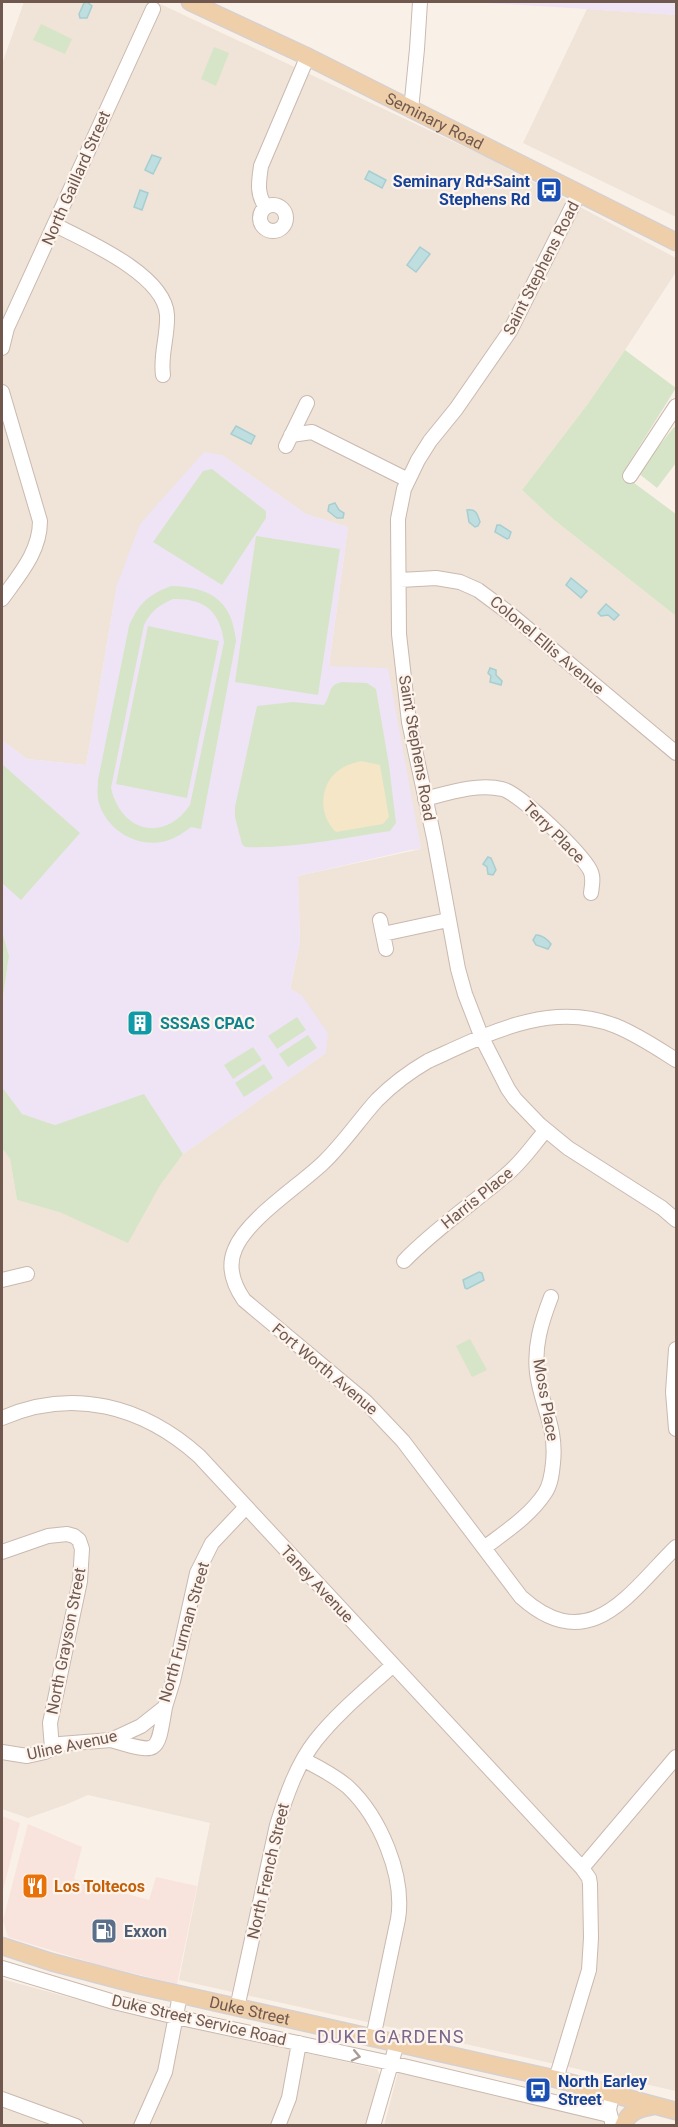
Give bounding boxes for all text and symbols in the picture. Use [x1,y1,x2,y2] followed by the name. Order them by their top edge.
[383,88,487,153] street label: Seminary Road
[38,108,114,248] street label: North Gaillard Street
[393,172,531,209] place label: Seminary Rd+Saint Stephens Rd
[534,175,564,205] bus stop icon: Seminary Rd+Saint Stephens Rd
[499,198,583,338] street label: Saint Stephens Road
[486,592,608,698] street label: Colonel Ellis Avenue
[395,674,439,822] street label: Saint Stephens Road
[519,797,589,867] street label: Terry Place
[125,1008,155,1038] building icon: SSSAS CPAC
[160,1014,255,1033] place label: SSSAS CPAC
[437,1163,517,1233] street label: Harris Place
[268,1319,382,1419] street label: Fort Worth Avenue
[529,1357,563,1443] street label: Moss Place
[276,1542,358,1626] street label: Taney Avenue
[155,1560,213,1704] street label: North Furman Street
[42,1566,90,1716] street label: North Grayson Street
[25,1726,119,1764] street label: Uline Avenue
[243,1801,293,1941] street label: North French Street
[20,1871,50,1901] restaurant icon: Los Toltecos
[54,1877,145,1896] place label: Los Toltecos
[89,1916,119,1946] fuel station icon: Exxon
[124,1922,167,1941] place label: Exxon
[110,1991,288,2049] street label: Duke Street Service Road
[208,1992,292,2028] street label: Duke Street
[317,2026,465,2047] district label: DUKE GARDENS
[351,2048,361,2061] one-way arrow
[558,2072,648,2109] place label: North Earley Street
[523,2075,553,2105] bus stop icon: North Earley Street

